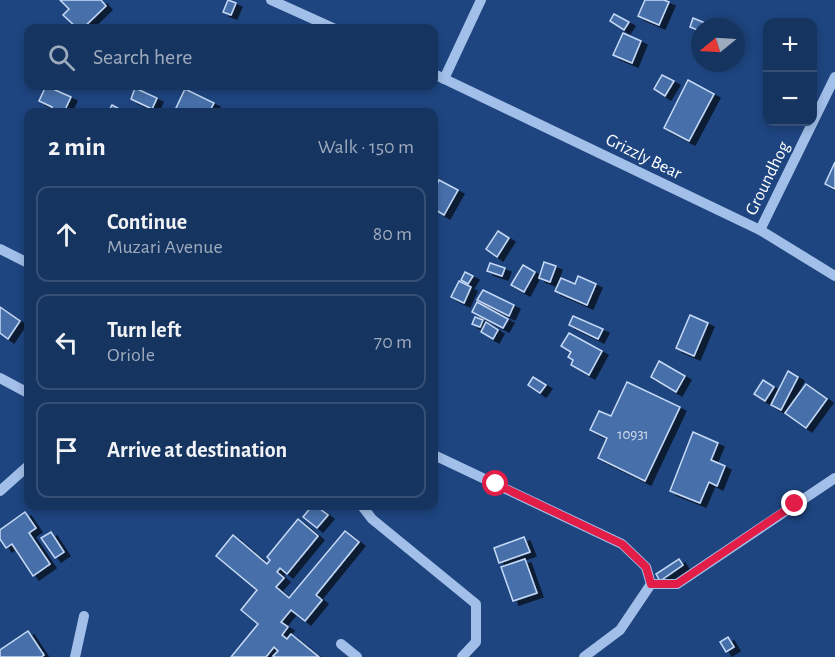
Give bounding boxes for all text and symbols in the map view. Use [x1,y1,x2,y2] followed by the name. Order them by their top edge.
[691,18,745,72] north arrow
[763,18,817,126] map controls
[763,18,817,72] button: +
[24,24,438,90] search box
[45,41,78,74] icon: search
[93,46,192,68] text: Search here
[763,72,817,126] button: −
[603,131,685,183] street label: Grizzly Bear
[48,134,106,160] text: 2 min
[318,137,414,157] text: Walk · 150 m
[742,138,794,218] street label: Groundhog
[107,211,187,233] text: Continue
[50,218,83,251] icon: ahead
[373,224,412,244] text: 80 m
[107,237,223,257] text: Muzari Avenue
[107,319,181,341] text: Turn left
[50,326,83,359] icon: left
[374,332,412,352] text: 70 m
[107,345,155,365] text: Oriole
[617,427,649,442] house number: 10931
[50,434,83,467] icon: arrive
[107,439,287,461] text: Arrive at destination
[482,470,508,496] route start
[781,490,807,516] route end

